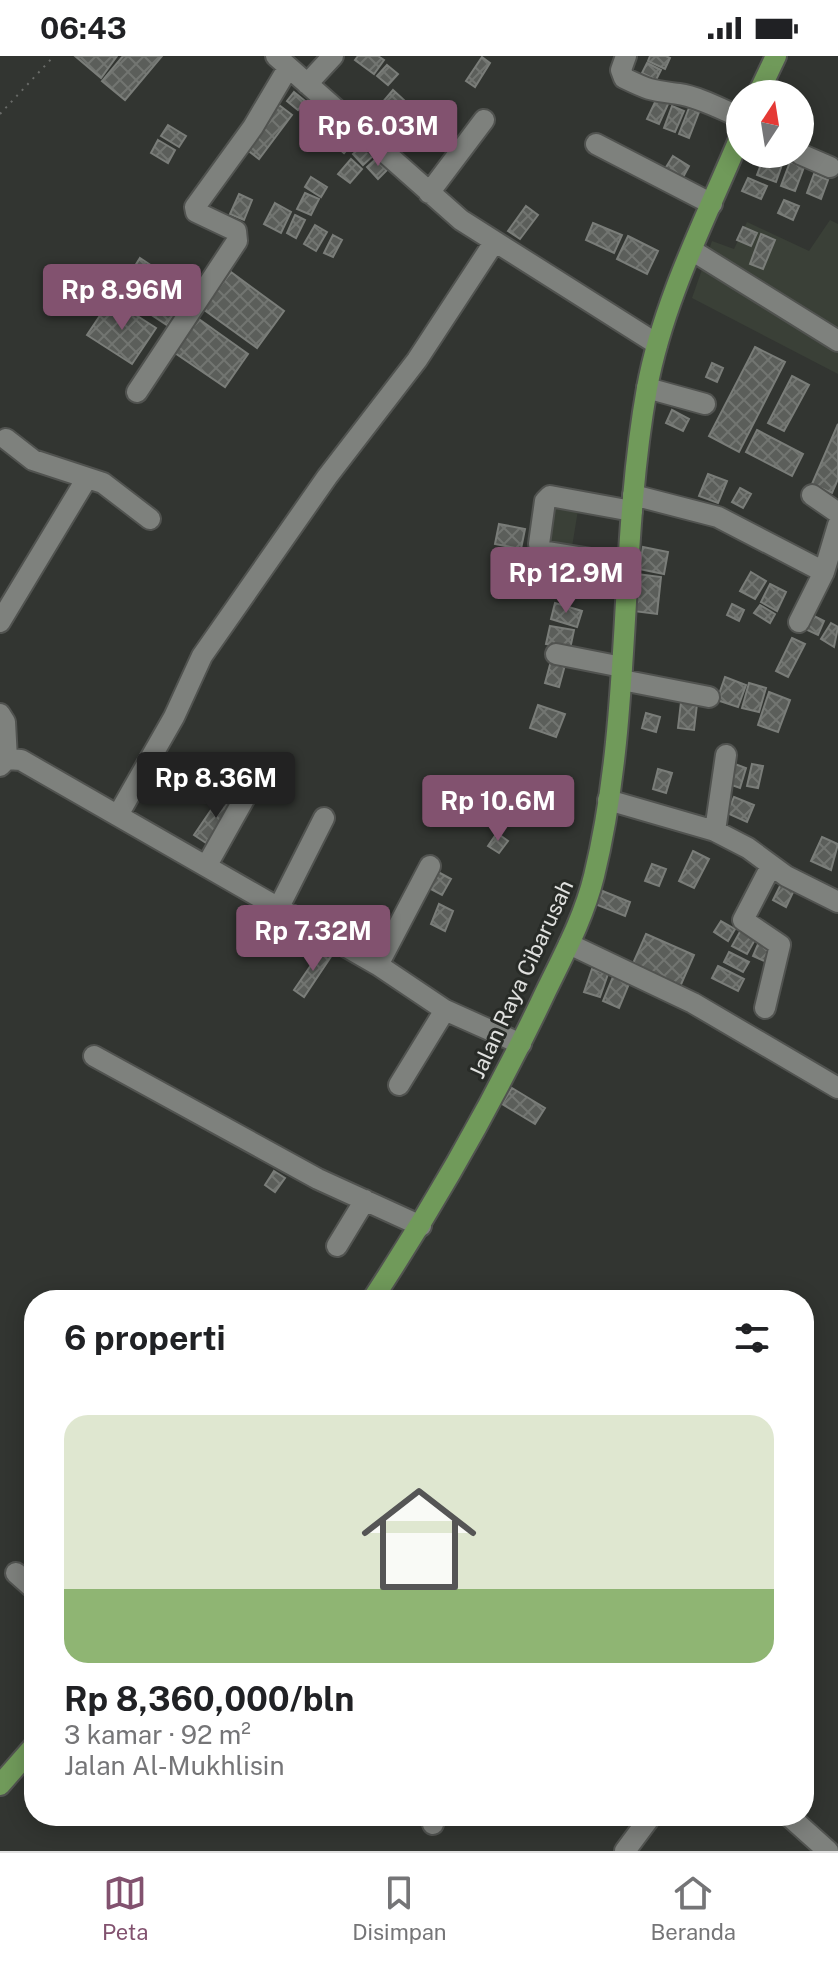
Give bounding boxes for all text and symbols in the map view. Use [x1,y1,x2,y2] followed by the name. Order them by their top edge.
[40,10,127,46] text: 06:43
[726,80,814,168] north arrow
[726,80,814,168] map controls
[295,100,461,168] pin: Rp 6.03M
[317,110,439,141] text: Rp 6.03M
[39,264,205,332] pin: Rp 8.96M
[61,274,183,305] text: Rp 8.96M
[483,547,649,615] pin: Rp 12.9M
[508,557,624,588] text: Rp 12.9M
[133,752,299,820] pin: Rp 8.36M
[155,762,277,793] text: Rp 8.36M
[415,775,581,843] pin: Rp 10.6M
[440,785,556,816] text: Rp 10.6M
[464,876,578,1082] street label: Jalan Raya Cibarusah
[230,905,396,973] pin: Rp 7.32M
[254,915,372,946] text: Rp 7.32M
[730,1316,774,1360] icon: filters
[64,1318,226,1358] text: 6 properti
[347,1467,491,1611] icon: home
[64,1679,355,1719] text: Rp 8,360,000/bln
[64,1719,251,1750] text: 3 kamar · 92 m²
[64,1750,284,1781] text: Jalan Al-Mukhlisin
[102,1871,148,1945] tab: Peta
[352,1871,447,1945] tab: Disimpan
[650,1871,736,1945] tab: Beranda

